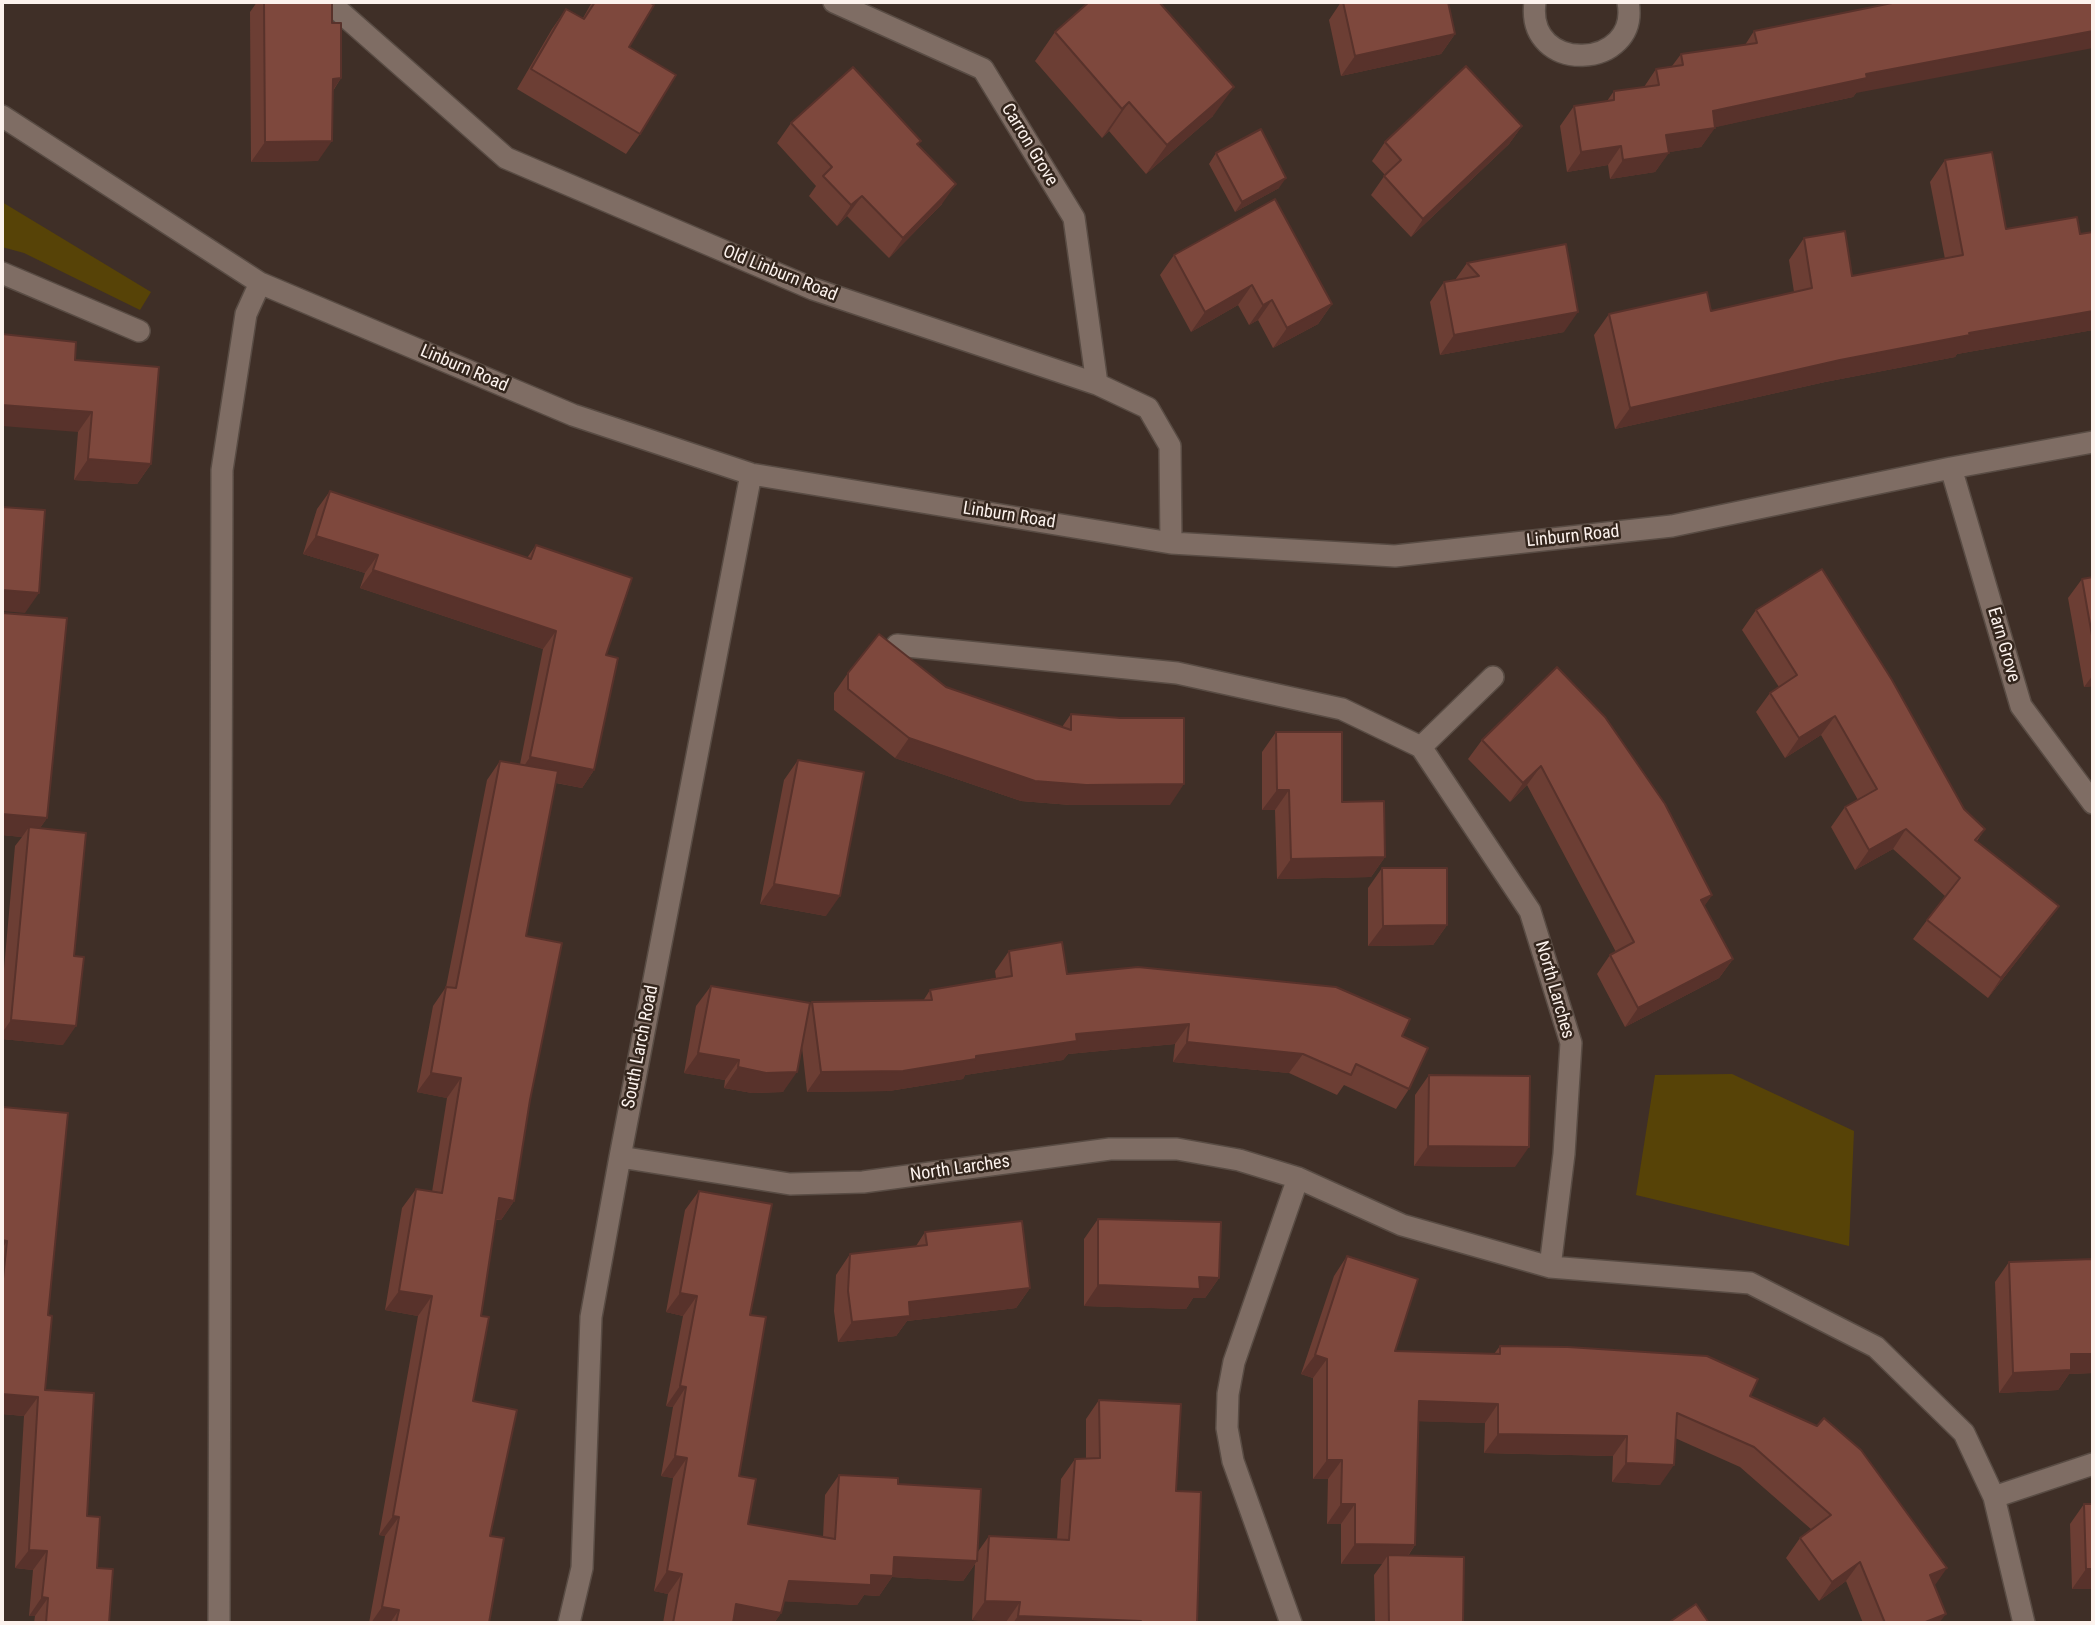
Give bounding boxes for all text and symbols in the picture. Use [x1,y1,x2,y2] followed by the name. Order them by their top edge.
[996,100,1062,190] street label: Carron Grove
[720,241,840,307] street label: Old Linburn Road
[417,341,511,397] street label: Linburn Road
[961,498,1057,534] street label: Linburn Road
[1525,521,1621,553] street label: Linburn Road
[1982,605,2024,685] street label: Earn Grove
[1530,939,1578,1041] street label: North Larches
[618,984,664,1110] street label: South Larch Road
[909,1151,1011,1187] street label: North Larches

